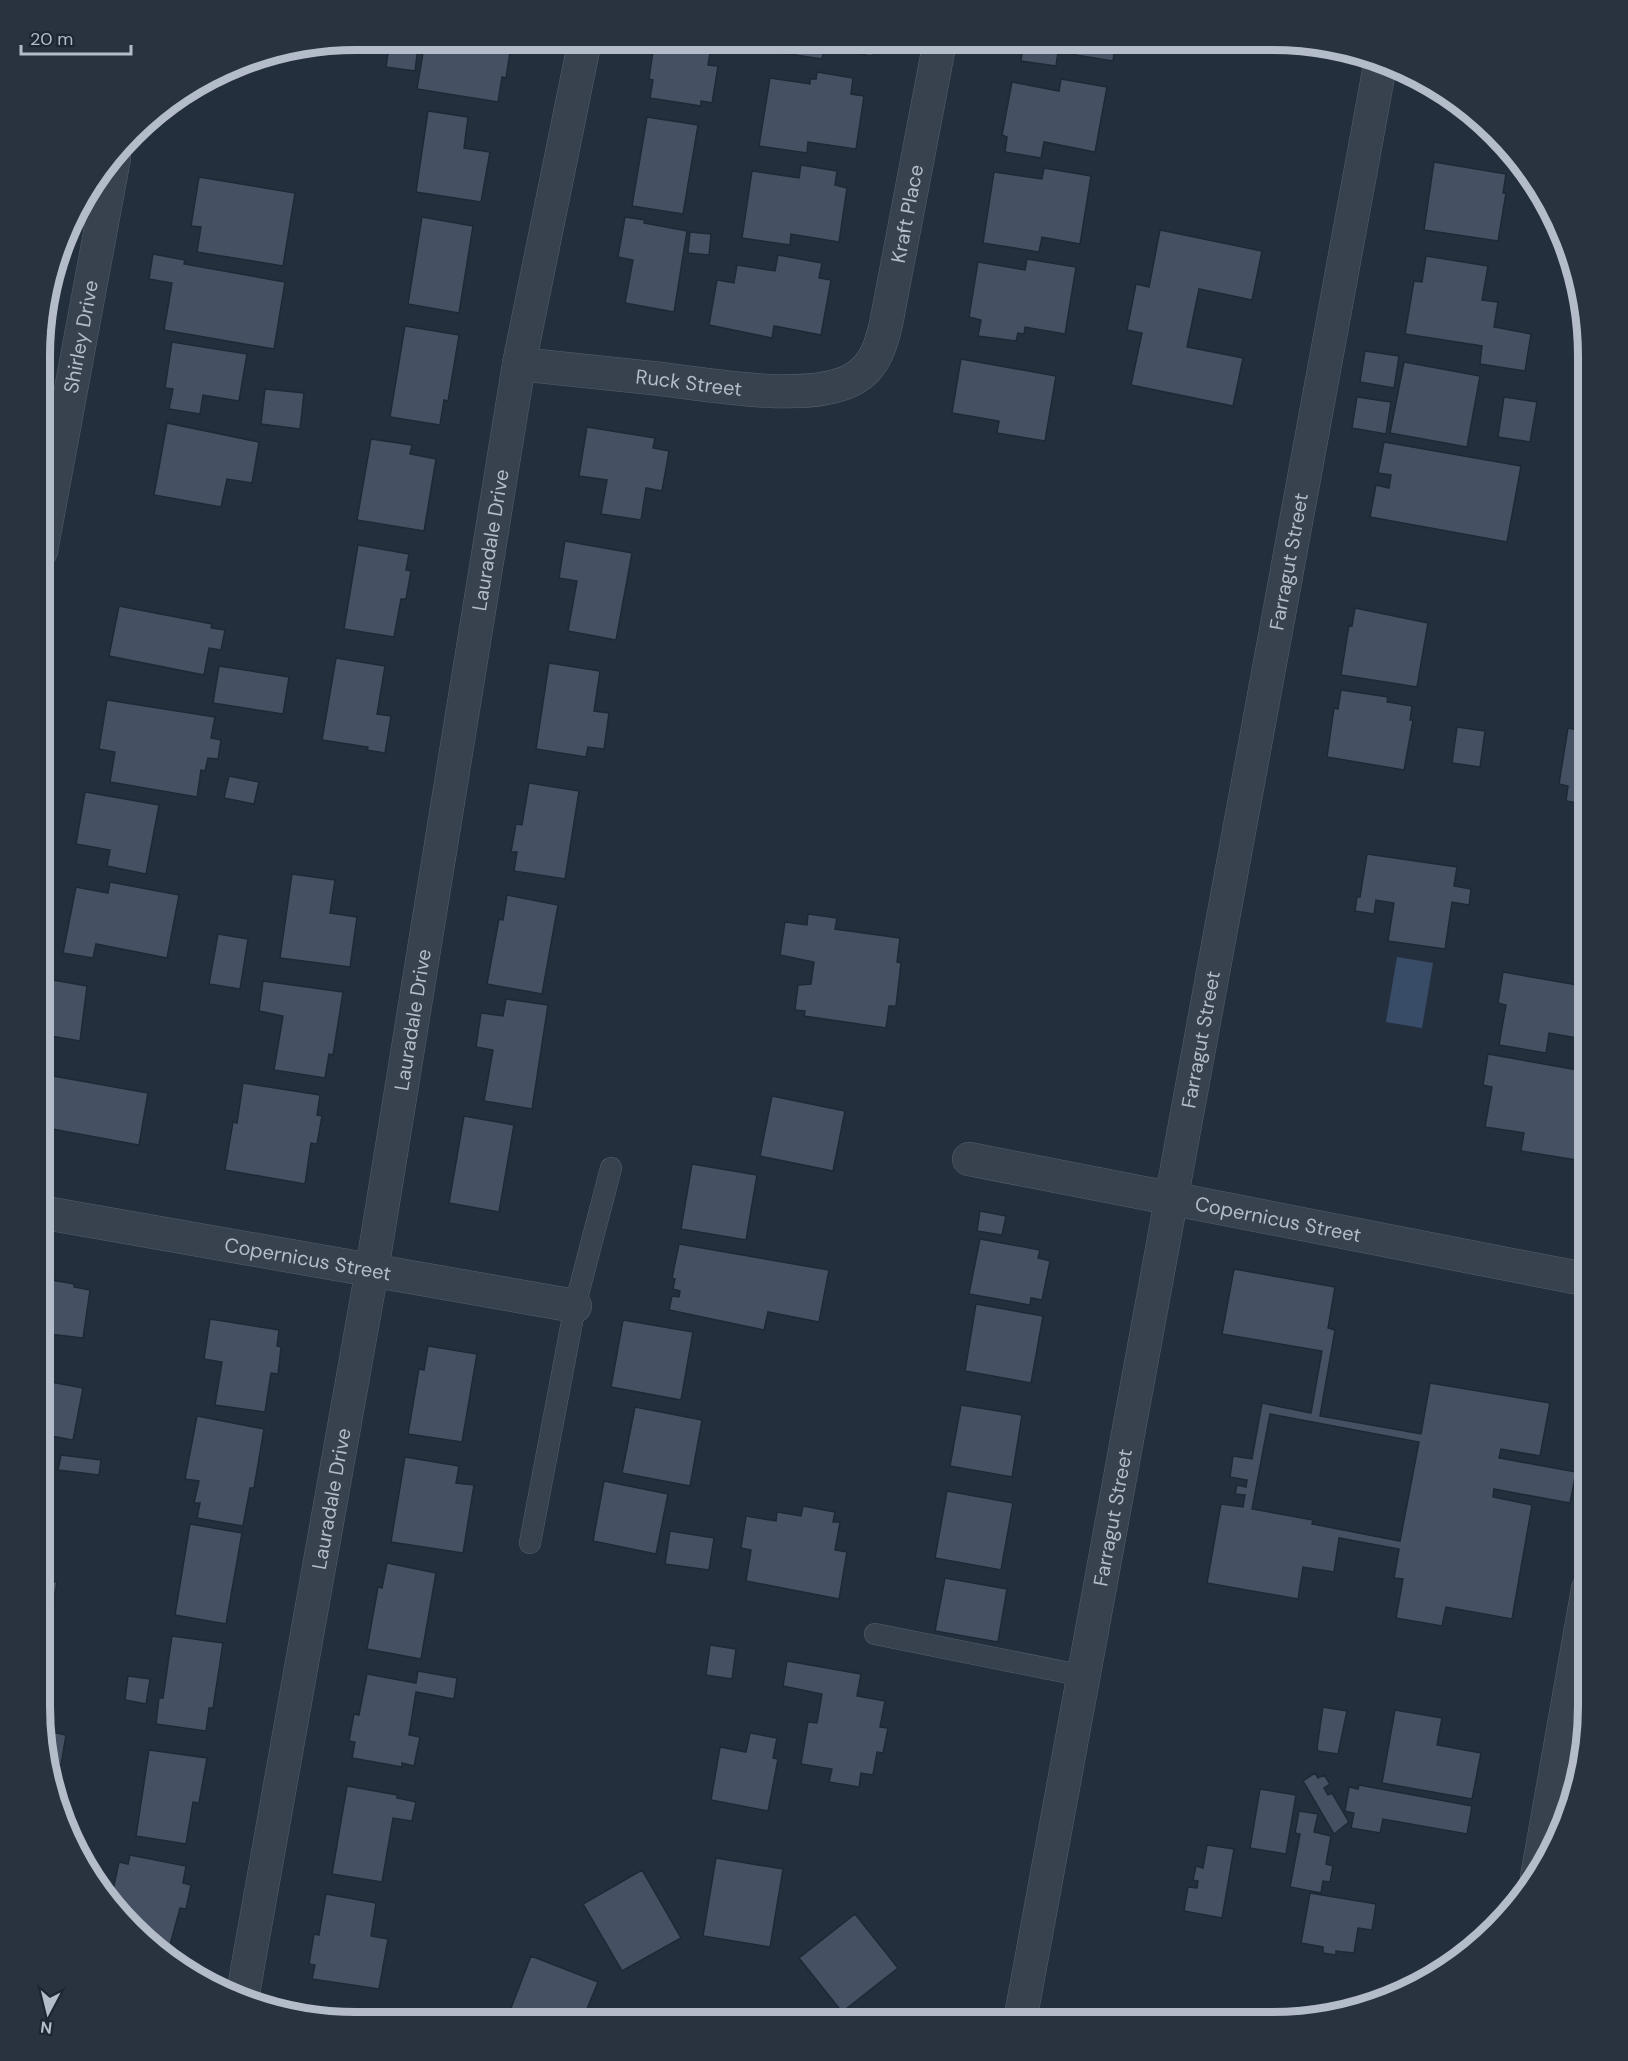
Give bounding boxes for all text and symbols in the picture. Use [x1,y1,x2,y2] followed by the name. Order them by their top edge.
[21,18,130,56] scale bar
[30,27,73,51] text: 20 m
[885,162,929,265] street label: Kraft Place
[58,278,104,395] street label: Shirley Drive
[634,363,743,402] street label: Ruck Street
[466,467,515,613] street label: Lauradale Drive
[1263,491,1314,632] street label: Farragut Street
[388,947,437,1093] street label: Lauradale Drive
[1175,969,1226,1110] street label: Farragut Street
[1193,1190,1364,1248] street label: Copernicus Street
[222,1232,393,1287] street label: Copernicus Street
[306,1426,357,1572] street label: Lauradale Drive
[1087,1447,1138,1588] street label: Farragut Street
[18,1983,78,2043] north arrow
[39,2016,53,2039] text: N

